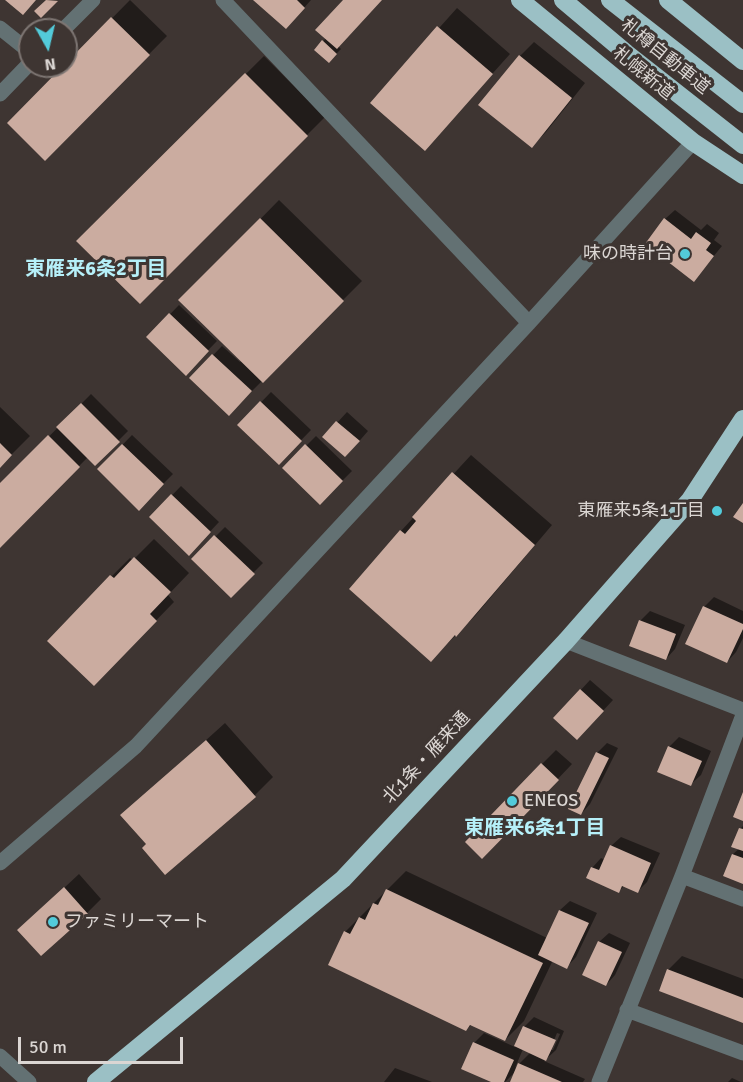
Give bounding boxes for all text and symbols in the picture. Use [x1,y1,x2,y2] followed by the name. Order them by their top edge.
[616,15,714,99] street label: 札樽自動車道
[18,18,78,78] north arrow
[608,43,678,105] street label: 札幌新道
[43,53,57,75] text: N
[583,243,673,265] place label: 味の時計台
[678,247,692,261] marker: 味の時計台
[25,258,167,282] district label: 東雁来6条2丁目
[578,500,705,522] place label: 東雁来5条1丁目
[710,504,724,518] marker: 東雁来5条1丁目
[379,708,475,808] street label: 北1条・雁来通
[524,790,578,812] place label: ENEOS
[505,794,519,808] marker: ENEOS
[464,817,606,841] district label: 東雁来6条1丁目
[65,911,209,933] place label: ファミリーマート
[46,915,60,929] marker: ファミリーマート
[21,1025,186,1063] scale bar
[29,1036,67,1058] text: 50 m

